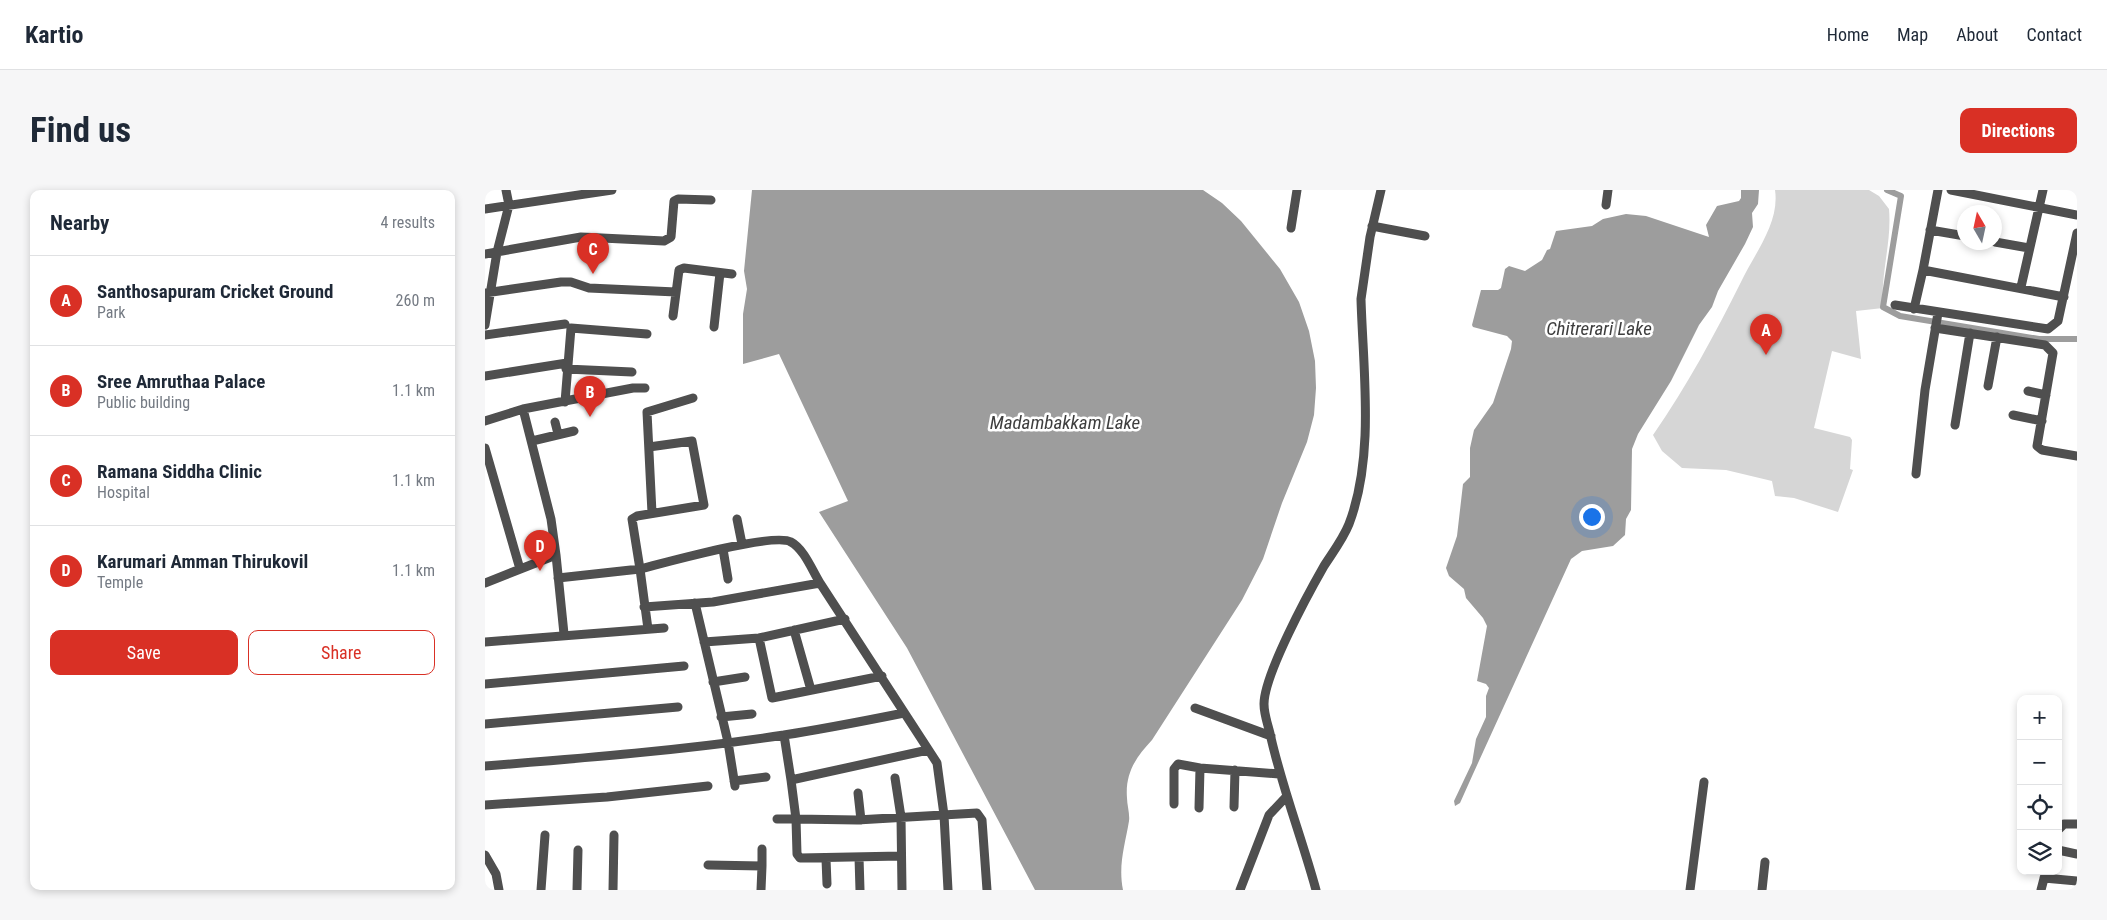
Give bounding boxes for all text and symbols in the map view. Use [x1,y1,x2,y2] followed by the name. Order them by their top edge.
[25,21,83,49] text: Kartio
[1827,24,1869,45] text: Home
[1897,24,1928,45] text: Map
[1956,24,1998,45] text: About
[2026,24,2082,45] text: Contact
[1960,108,2077,153] button: Directions
[30,110,131,151] text: Find us
[1957,205,2002,250] north arrow
[50,211,109,235] text: Nearby
[380,213,435,232] text: 4 results
[577,233,609,274] pin: C
[97,280,333,303] text: Santhosapuram Cricket Ground
[61,291,71,310] text: A
[396,291,435,310] text: 260 m
[97,303,126,322] text: Park
[1750,314,1782,355] pin: A
[1546,317,1652,340] water label: Chitrerari Lake
[97,370,265,393] text: Sree Amruthaa Palace
[574,376,606,417] pin: B
[62,381,70,400] text: B
[392,381,435,400] text: 1.1 km
[97,393,190,412] text: Public building
[990,411,1140,434] water label: Madambakkam Lake
[97,460,262,483] text: Ramana Siddha Clinic
[61,471,71,490] text: C
[392,471,435,490] text: 1.1 km
[97,483,150,502] text: Hospital
[1579,504,1605,530] your location
[524,530,556,571] pin: D
[97,550,308,573] text: Karumari Amman Thirukovil
[61,561,71,580] text: D
[392,561,435,580] text: 1.1 km
[97,573,143,592] text: Temple
[50,630,238,675] button: Save
[248,630,435,675] button: Share
[2017,695,2062,875] map controls
[2017,695,2062,740] button: +
[2017,740,2062,785] button: −
[2017,785,2062,830] button: locate
[2017,830,2062,875] button: layers

